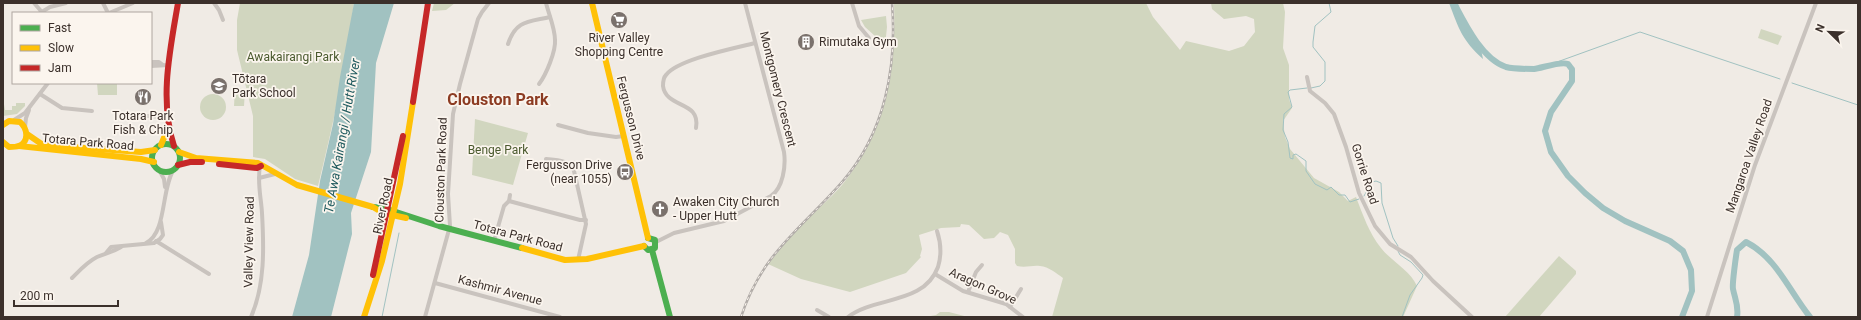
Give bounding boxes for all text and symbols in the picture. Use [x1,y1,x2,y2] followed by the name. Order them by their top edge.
[609,10,629,30] supermarket icon: River Valley Shopping Centre
[12,12,152,84] legend
[1809,12,1849,52] north arrow
[48,21,71,35] text: Fast
[1813,22,1828,34] text: N
[757,30,799,148] street label: Montgomery Crescent
[575,31,663,59] place label: River Valley Shopping Centre
[796,32,816,52] building icon: Rimutaka Gym
[819,35,897,49] place label: Rimutaka Gym
[48,41,74,55] text: Slow
[247,50,340,64] park label: Awakairangi Park
[321,57,363,215] water label: Te Awa Kairangi / Hutt River
[48,61,72,75] text: Jam
[232,72,296,100] place label: Tōtara Park School
[614,75,648,161] street label: Fergusson Drive
[209,76,229,96] school or university icon: Tōtara Park School
[133,87,153,107] restaurant icon: Totara Park Fish & Chip
[447,90,549,109] district label: Clouston Park
[1723,97,1775,215] street label: Mangaroa Valley Road
[112,109,175,137] place label: Totara Park Fish & Chip
[432,117,450,223] street label: Clouston Park Road
[42,131,134,153] street label: Totara Park Road
[1349,142,1381,206] street label: Gorrie Road
[468,143,529,157] park label: Benge Park
[526,158,612,186] place label: Fergusson Drive (near 1055)
[615,162,635,182] bus stop icon: Fergusson Drive (near 1055)
[370,177,396,235] street label: River Road
[673,195,779,223] place label: Awaken City Church - Upper Hutt
[241,196,257,288] street label: Valley View Road
[650,199,670,219] church icon: Awaken City Church - Upper Hutt
[472,217,564,255] street label: Totara Park Road
[947,265,1019,307] street label: Aragon Grove
[456,272,544,308] street label: Kashmir Avenue
[14,282,118,308] scale bar
[20,289,54,303] text: 200 m

